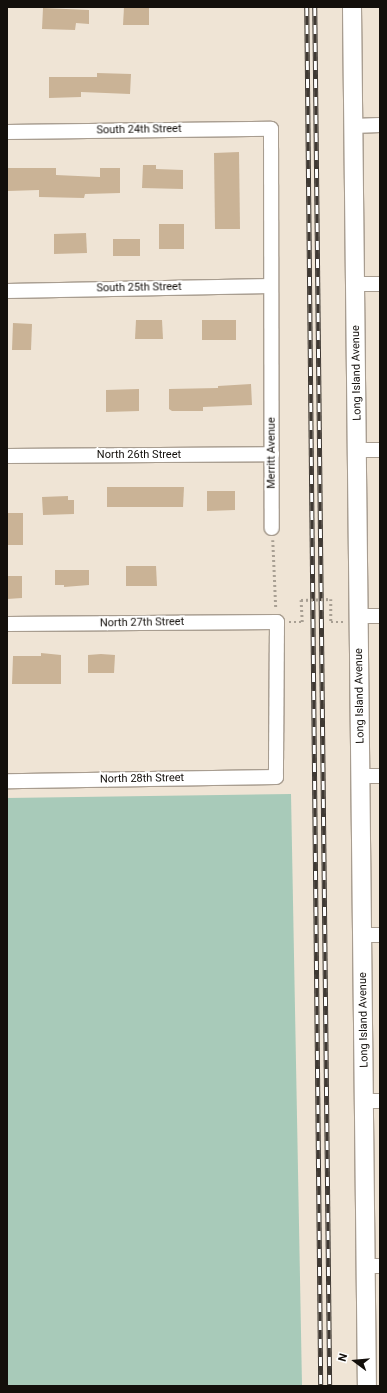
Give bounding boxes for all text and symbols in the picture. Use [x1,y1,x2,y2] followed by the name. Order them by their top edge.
[96,123,182,137] street label: South 24th Street
[96,281,182,295] street label: South 25th Street
[350,325,364,421] street label: Long Island Avenue
[265,417,279,489] street label: Merritt Avenue
[97,448,181,462] street label: North 26th Street
[100,616,184,630] street label: North 27th Street
[353,648,367,744] street label: Long Island Avenue
[100,772,184,786] street label: North 28th Street
[357,972,371,1068] street label: Long Island Avenue
[335,1341,375,1381] north arrow
[336,1352,350,1363] text: N

